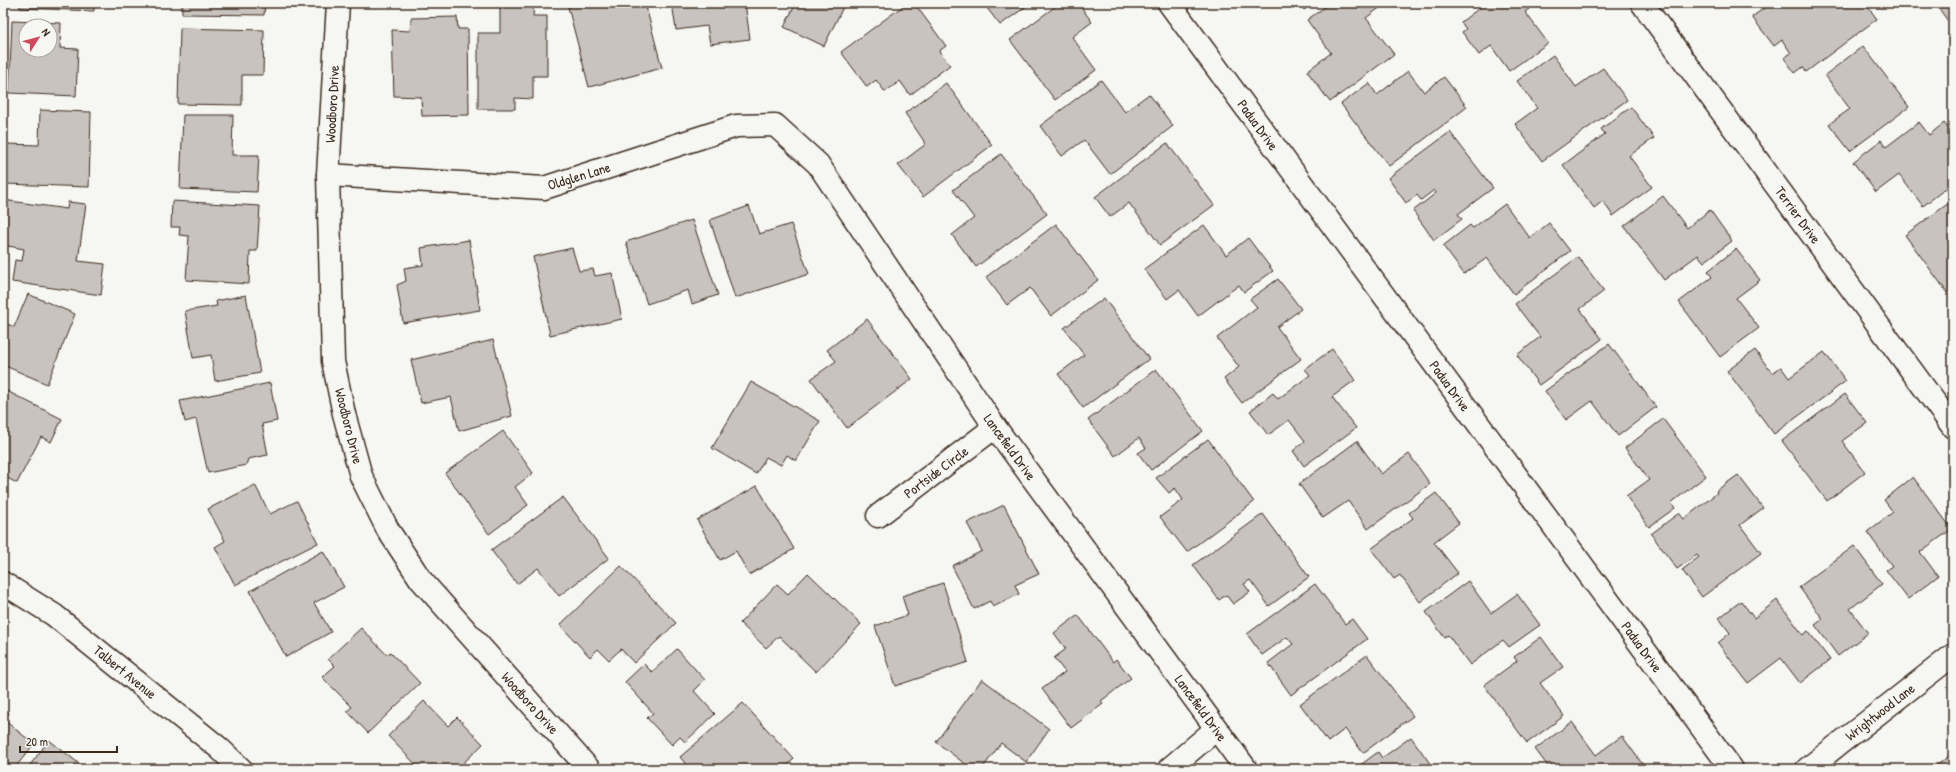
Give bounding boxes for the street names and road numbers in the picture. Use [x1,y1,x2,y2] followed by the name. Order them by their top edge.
[320,64,343,143] street label: Woodboro Drive
[1234,96,1283,154] street label: Padua Drive
[545,157,613,195] street label: Oldglen Lane
[1771,182,1826,248] street label: Terrier Drive
[1426,357,1475,415] street label: Padua Drive
[331,386,368,466] street label: Woodboro Drive
[980,410,1041,484] street label: Lancefield Drive
[900,441,972,502] street label: Portside Circle
[1618,618,1667,676] street label: Padua Drive
[90,640,161,703] street label: Talbert Avenue
[497,668,564,738] street label: Woodboro Drive
[1171,671,1232,745] street label: Lancefield Drive
[1841,678,1919,745] street label: Wrightwood Lane

